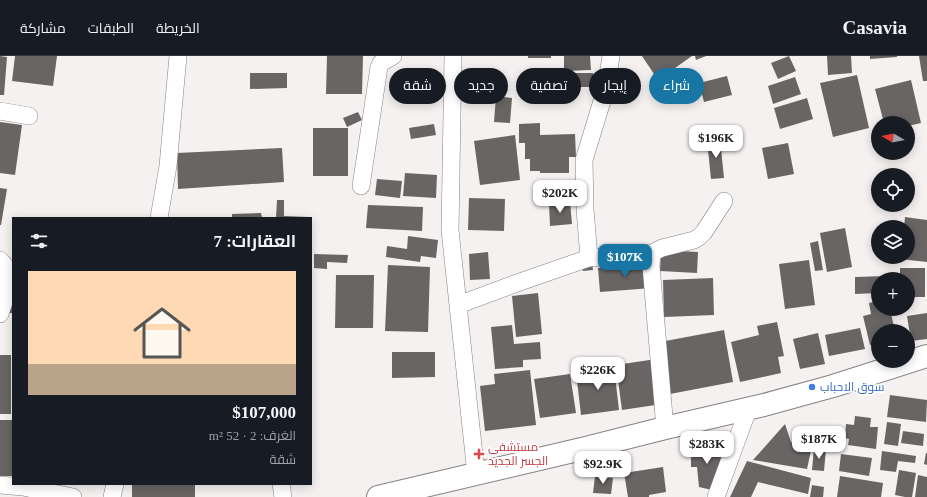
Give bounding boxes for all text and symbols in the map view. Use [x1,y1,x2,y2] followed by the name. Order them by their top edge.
[843,17,907,38] text: Casavia
[20,21,66,36] text: مشاركة
[88,21,134,36] text: الطبقات
[156,21,200,36] text: الخريطة
[389,68,446,104] chip: شقة
[454,68,508,104] chip: جديد
[516,68,581,104] chip: تصفية
[589,68,641,104] chip: إيجار
[649,68,704,104] chip: شراء
[871,116,915,160] north arrow
[871,116,915,368] map controls
[688,125,744,159] pin: $196K
[698,130,734,145] text: $196K
[871,168,915,212] button: locate
[532,180,588,214] pin: $202K
[542,185,578,200] text: $202K
[871,220,915,264] button: layers
[28,230,50,252] icon: filters
[213,232,296,251] text: العقارات: 7
[597,244,653,278] pin: $107K
[607,249,643,264] text: $107K
[871,272,915,316] button: +
[126,297,198,369] icon: home
[871,324,915,368] button: −
[570,357,626,391] pin: $226K
[580,362,616,377] text: $226K
[820,380,884,394] place label: سوق الاحباب
[807,382,817,392] marker: سوق الاحباب
[232,403,296,422] text: $107,000
[791,426,847,460] pin: $187K
[209,428,296,443] text: الغرف: 2 · 52 m²
[679,431,735,465] pin: $283K
[801,431,837,446] text: $187K
[689,436,725,451] text: $283K
[488,440,548,468] place label: مستشفى الجسر الجديد
[473,448,485,460] marker: مستشفى الجسر الجديد
[570,451,636,485] pin: $92.9K
[269,452,296,467] text: شقة
[583,456,623,471] text: $92.9K

